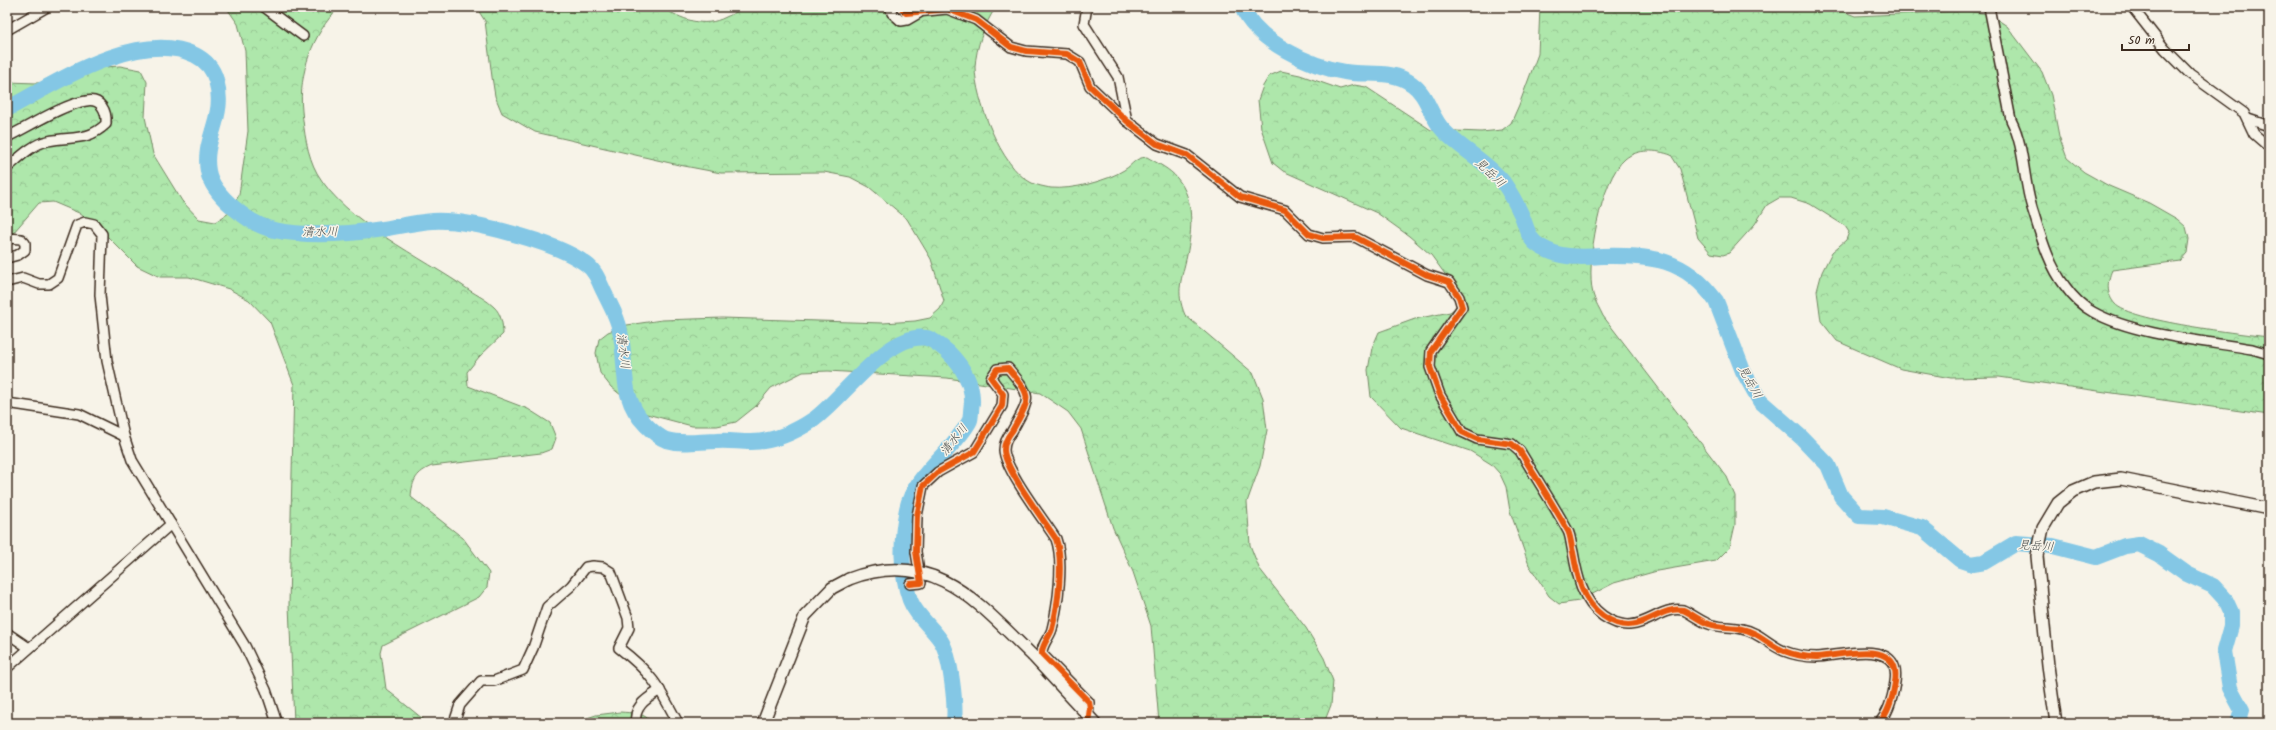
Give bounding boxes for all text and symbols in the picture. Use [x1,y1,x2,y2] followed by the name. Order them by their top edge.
[2122,26,2189,52] scale bar
[2128,31,2155,50] text: 50 m
[1470,154,1510,192] water label: 見岳川
[302,222,338,242] water label: 清水川
[611,332,635,370] water label: 清水川
[1733,362,1767,402] water label: 見岳川
[935,420,973,460] water label: 清水川
[2017,535,2055,557] water label: 見岳川

